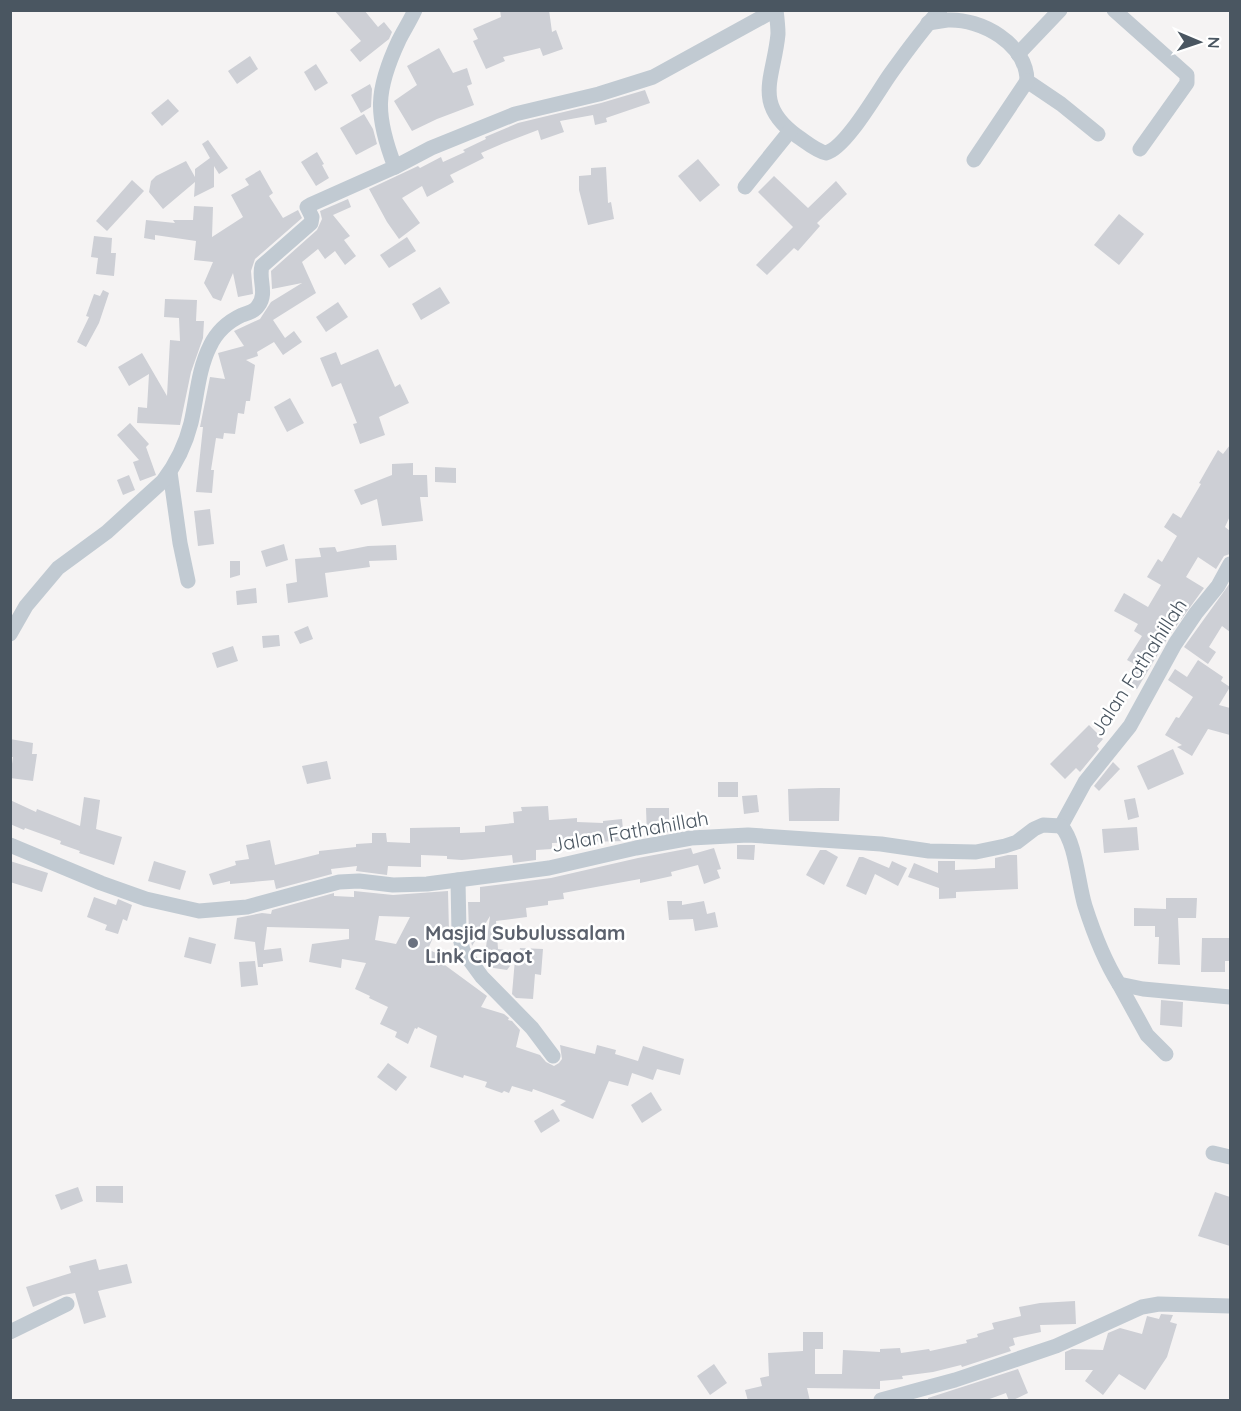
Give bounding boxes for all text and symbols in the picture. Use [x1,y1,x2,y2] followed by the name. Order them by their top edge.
[1169,12,1229,72] north arrow
[1204,36,1224,49] text: N
[1084,594,1192,740] street label: Jalan Fathahillah
[550,805,710,857] street label: Jalan Fathahillah
[425,920,625,968] place label: Masjid Subulussalam Link Cipaot
[406,936,420,950] marker: Masjid Subulussalam Link Cipaot

